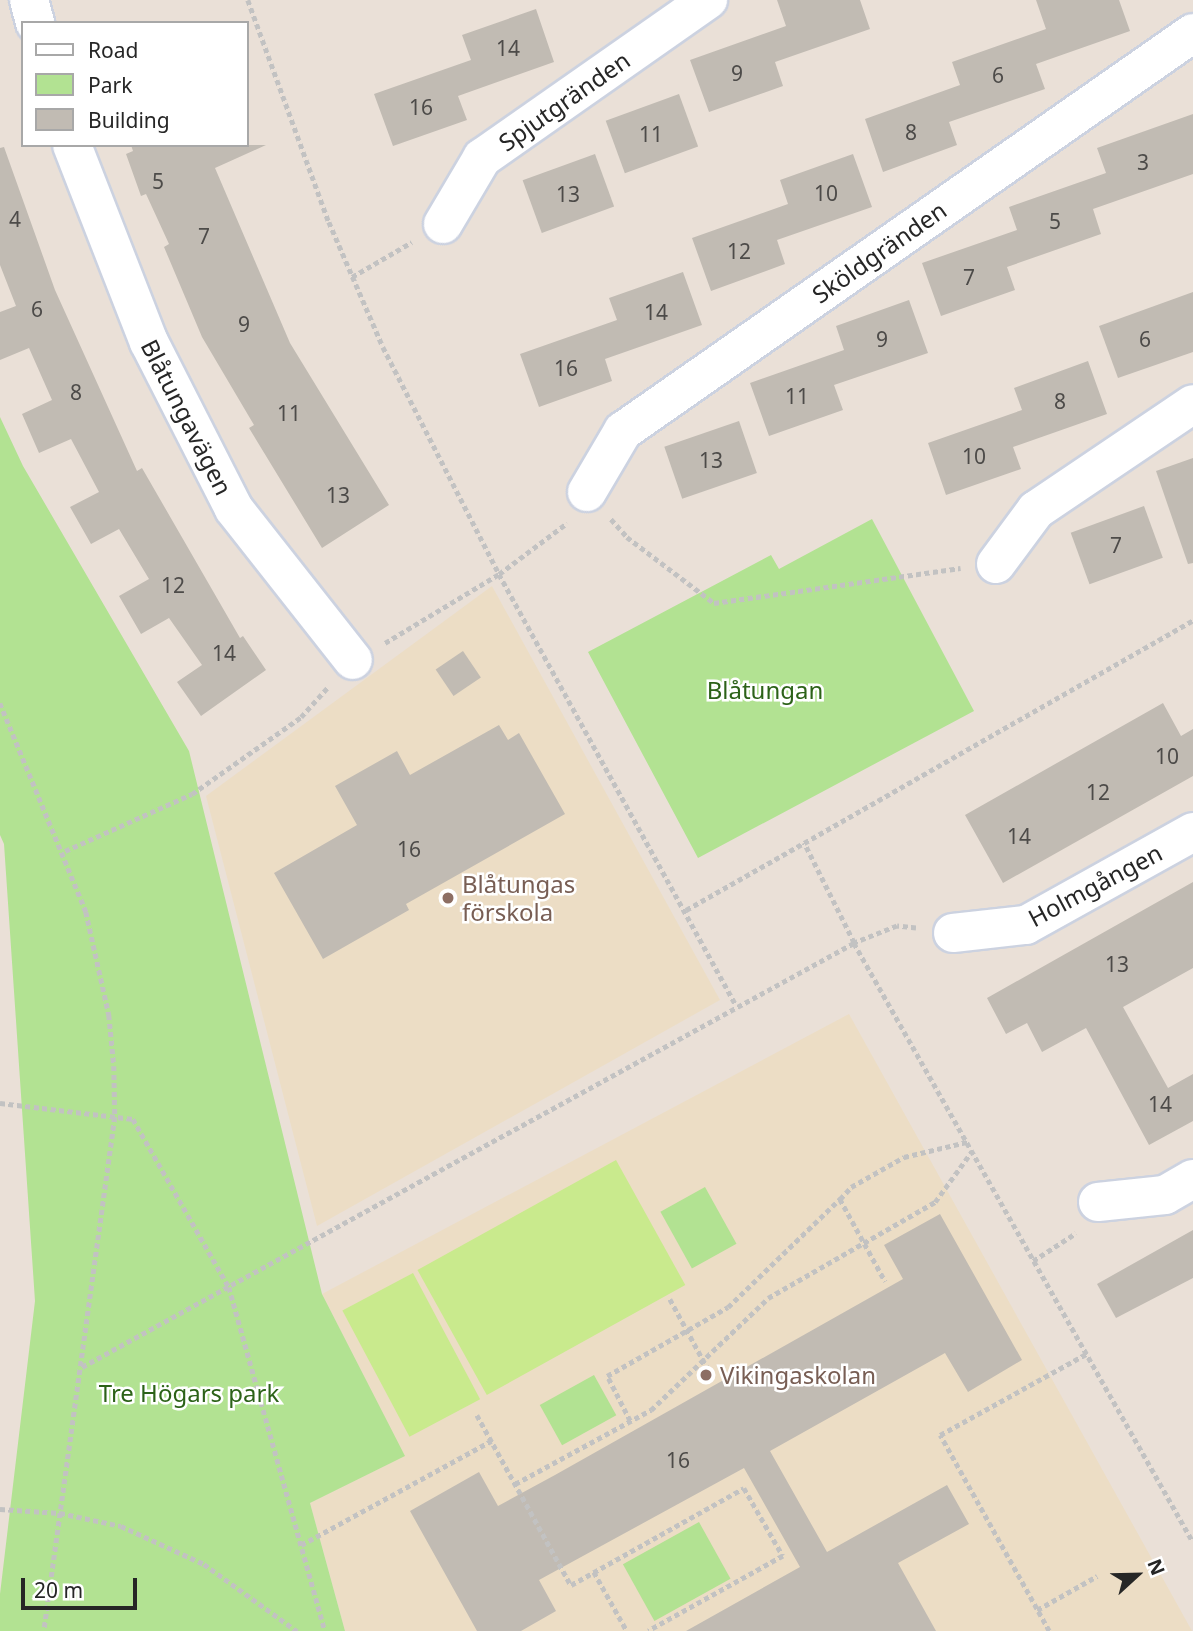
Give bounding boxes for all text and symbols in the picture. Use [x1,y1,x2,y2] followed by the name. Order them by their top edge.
[21,21,248,147] legend
[496,35,520,61] house number: 14
[88,36,138,64] text: Road
[493,45,635,157] street label: Spjutgränden
[731,60,743,86] house number: 9
[992,62,1004,88] house number: 6
[88,71,132,99] text: Park
[409,94,433,120] house number: 16
[88,106,170,134] text: Building
[905,119,917,145] house number: 8
[639,121,663,147] house number: 11
[1137,149,1149,175] house number: 3
[152,168,164,194] house number: 5
[814,180,838,206] house number: 10
[556,181,580,207] house number: 13
[806,195,952,309] street label: Sköldgränden
[9,206,21,232] house number: 4
[1049,208,1061,234] house number: 5
[198,223,210,249] house number: 7
[727,238,751,264] house number: 12
[963,264,975,290] house number: 7
[31,296,43,322] house number: 6
[644,299,668,325] house number: 14
[238,311,250,337] house number: 9
[876,326,888,352] house number: 9
[1139,326,1151,352] house number: 6
[135,334,239,500] street label: Blåtungavägen
[554,355,578,381] house number: 16
[70,379,82,405] house number: 8
[785,383,809,409] house number: 11
[1054,388,1066,414] house number: 8
[277,400,301,426] house number: 11
[962,443,986,469] house number: 10
[699,447,723,473] house number: 13
[326,482,350,508] house number: 13
[1110,532,1122,558] house number: 7
[161,572,185,598] house number: 12
[212,640,236,666] house number: 14
[707,676,823,704] park label: Blåtungan
[1155,743,1179,769] house number: 10
[1086,779,1110,805] house number: 12
[1007,823,1031,849] house number: 14
[397,836,421,862] house number: 16
[1023,838,1167,932] street label: Holmgången
[462,870,575,926] place label: Blåtungas förskola
[440,890,456,906] marker: Blåtungas förskola
[1105,951,1129,977] house number: 13
[1148,1091,1172,1117] house number: 14
[720,1361,876,1389] place label: Vikingaskolan
[698,1367,714,1383] marker: Vikingaskolan
[99,1379,279,1407] park label: Tre Högars park
[666,1447,690,1473] house number: 16
[1102,1540,1172,1610] north arrow
[1142,1555,1171,1579] text: N
[24,1564,140,1608] scale bar
[34,1576,83,1604] text: 20 m

